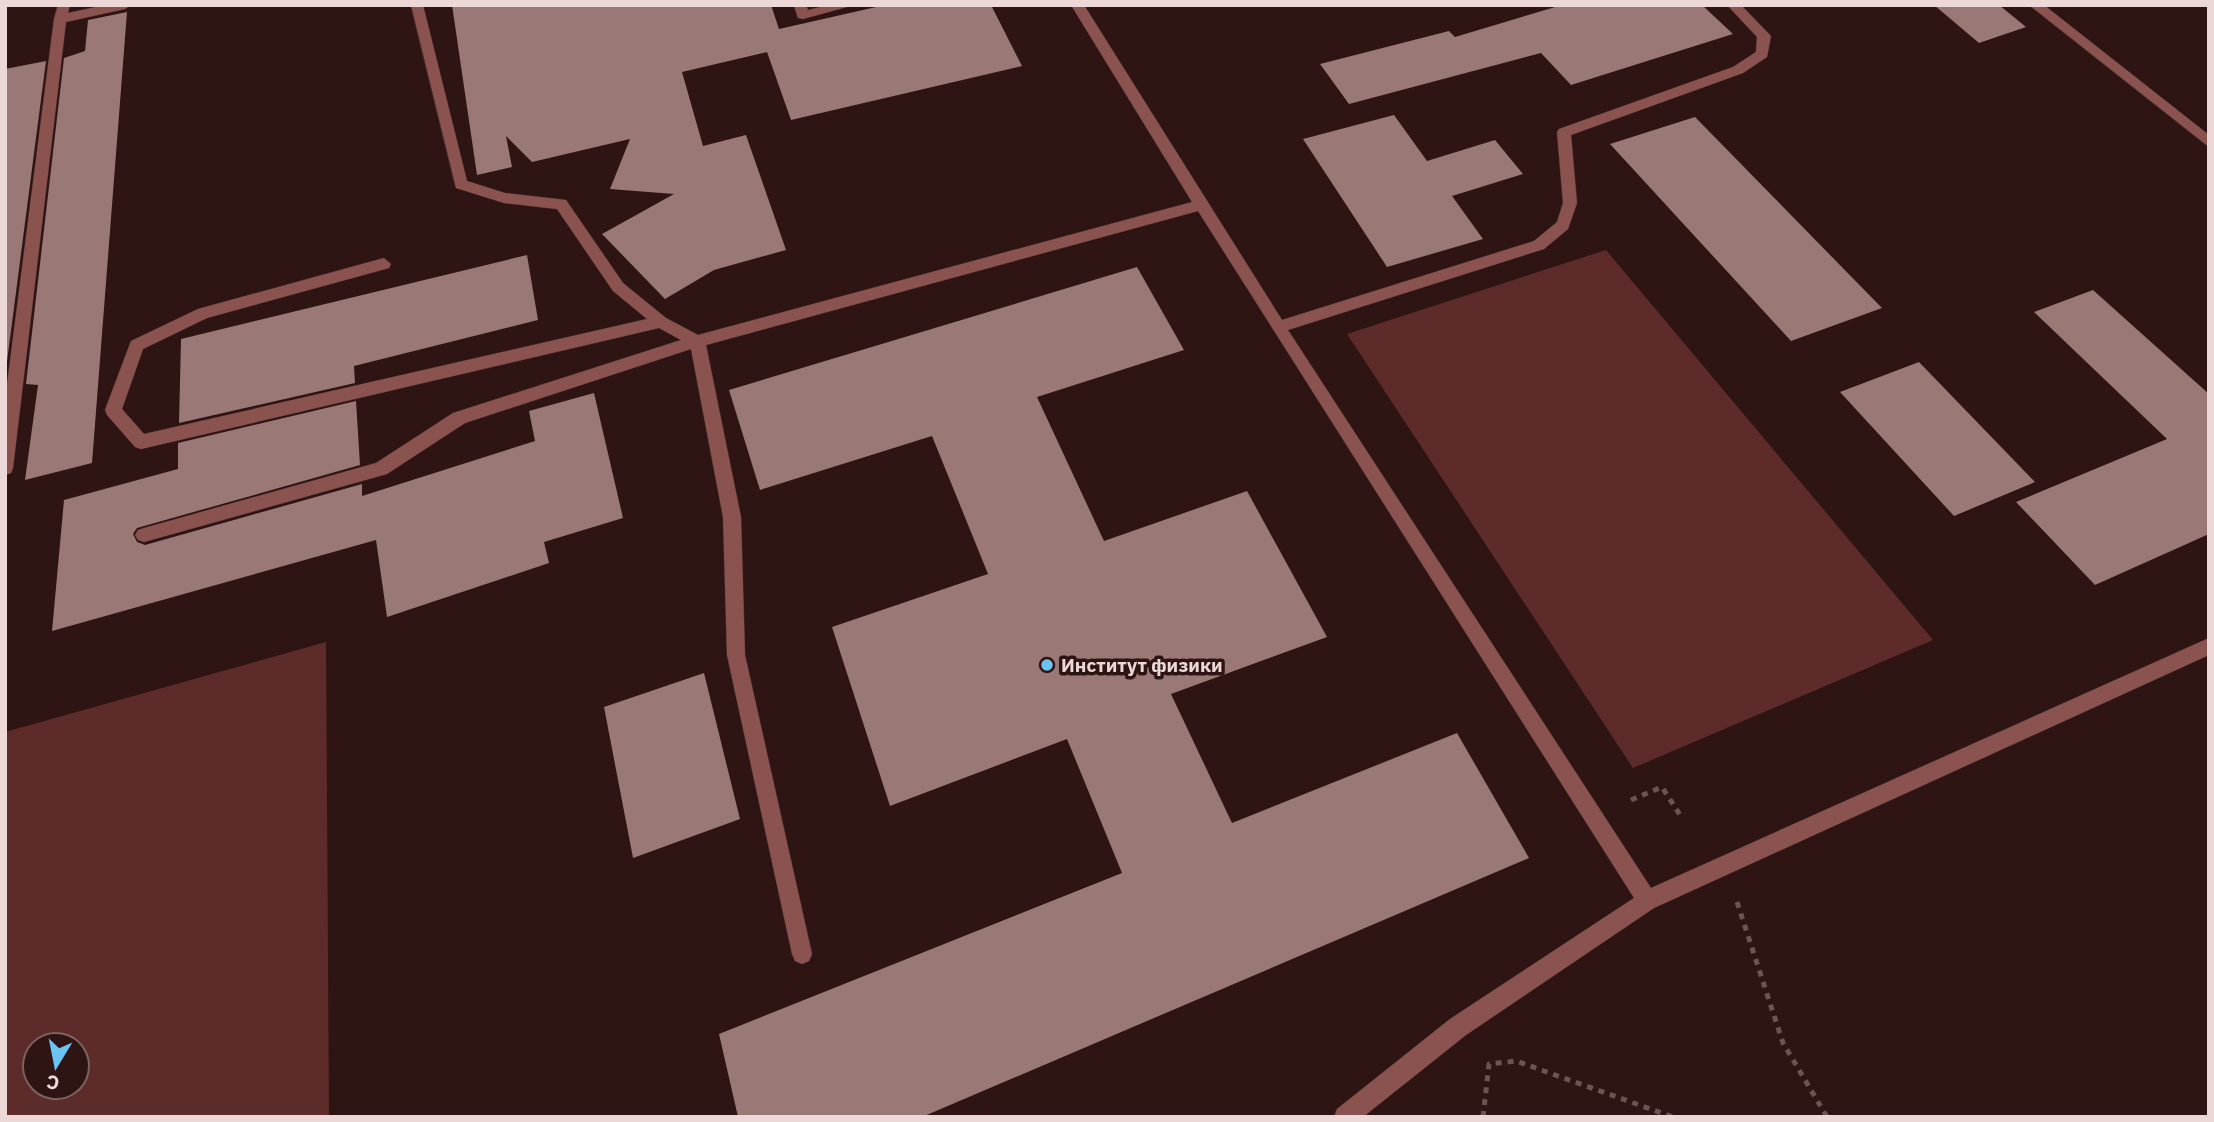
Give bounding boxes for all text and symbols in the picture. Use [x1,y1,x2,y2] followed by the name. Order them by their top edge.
[1061,653,1223,677] place label: Институт физики
[1039,657,1055,673] marker: Институт физики
[21,1031,91,1101] north arrow
[45,1070,61,1096] text: С

